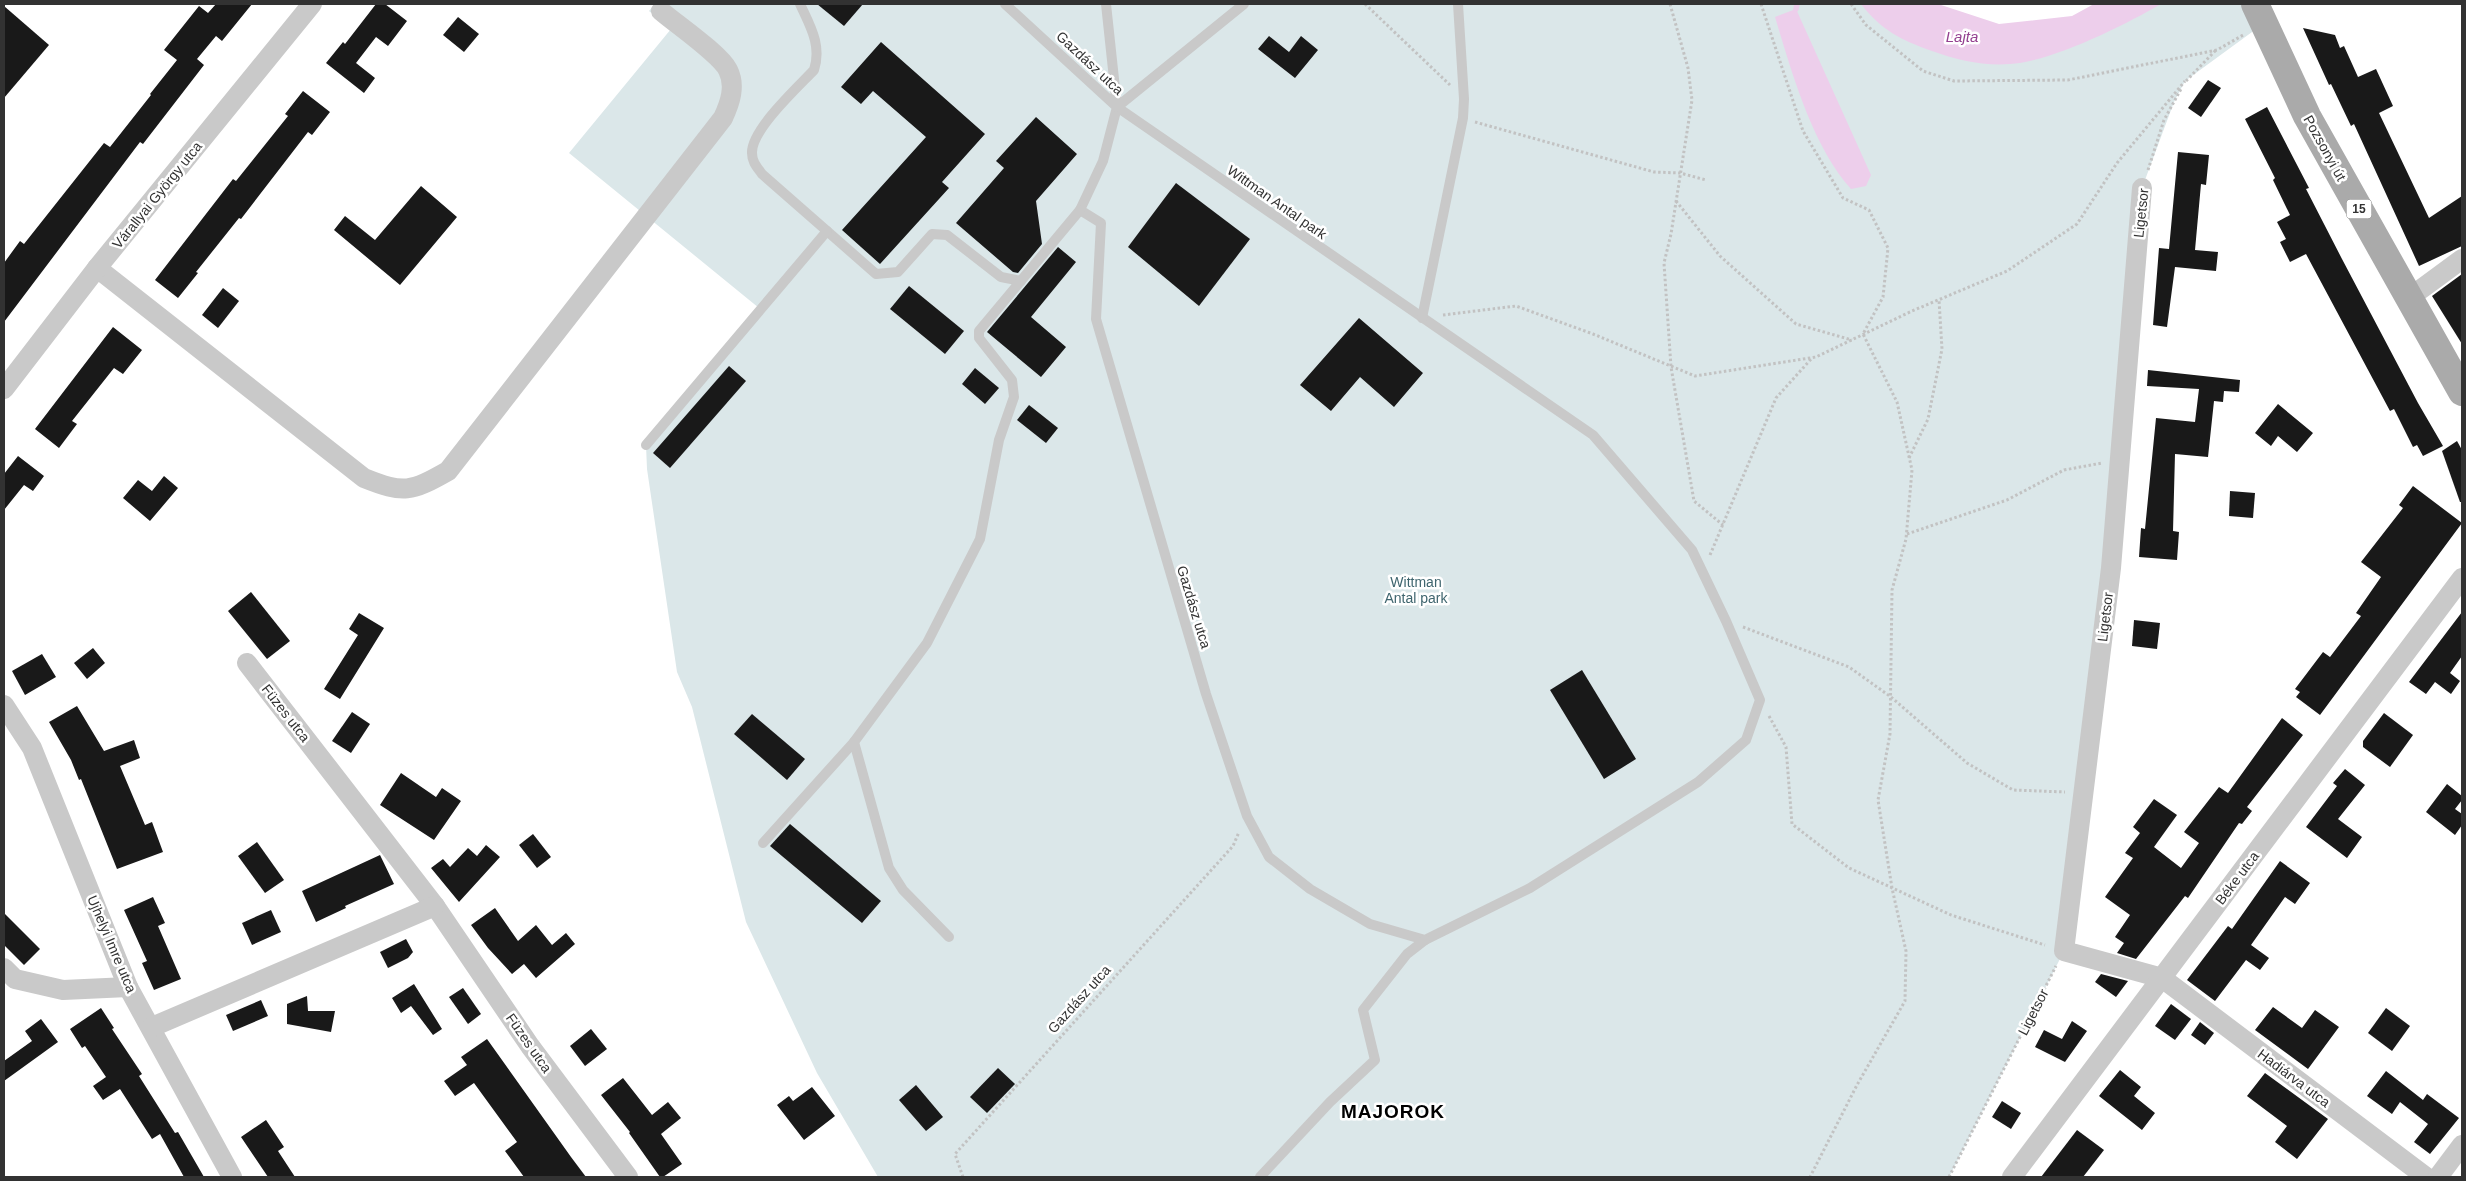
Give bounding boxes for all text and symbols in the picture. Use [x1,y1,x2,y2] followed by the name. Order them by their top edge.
[1053,28,1127,98] street label: Gazdász utca
[1946,28,1978,45] water label: Lajta
[2300,112,2350,184] street label: Pozsonyi út
[109,138,205,252] street label: Várallyai György utca
[1224,162,1331,243] street label: Wittman Antal park
[2130,187,2152,239] street label: Ligetsor
[2346,200,2372,218] road number: 15
[1174,564,1214,650] street label: Gazdász utca
[1384,574,1449,606] park label: Wittman Antal park
[2094,591,2116,643] street label: Ligetsor
[259,681,314,745] street label: Füzes utca
[2212,848,2262,908] street label: Béke utca
[84,893,140,995] street label: Ujhelyi Imre utca
[1044,962,1114,1036] street label: Gazdász utca
[2015,986,2052,1038] street label: Ligetsor
[503,1010,555,1076] street label: Füzes utca
[2255,1046,2333,1111] street label: Hadiárva utca
[1341,1101,1445,1122] district label: MAJOROK

